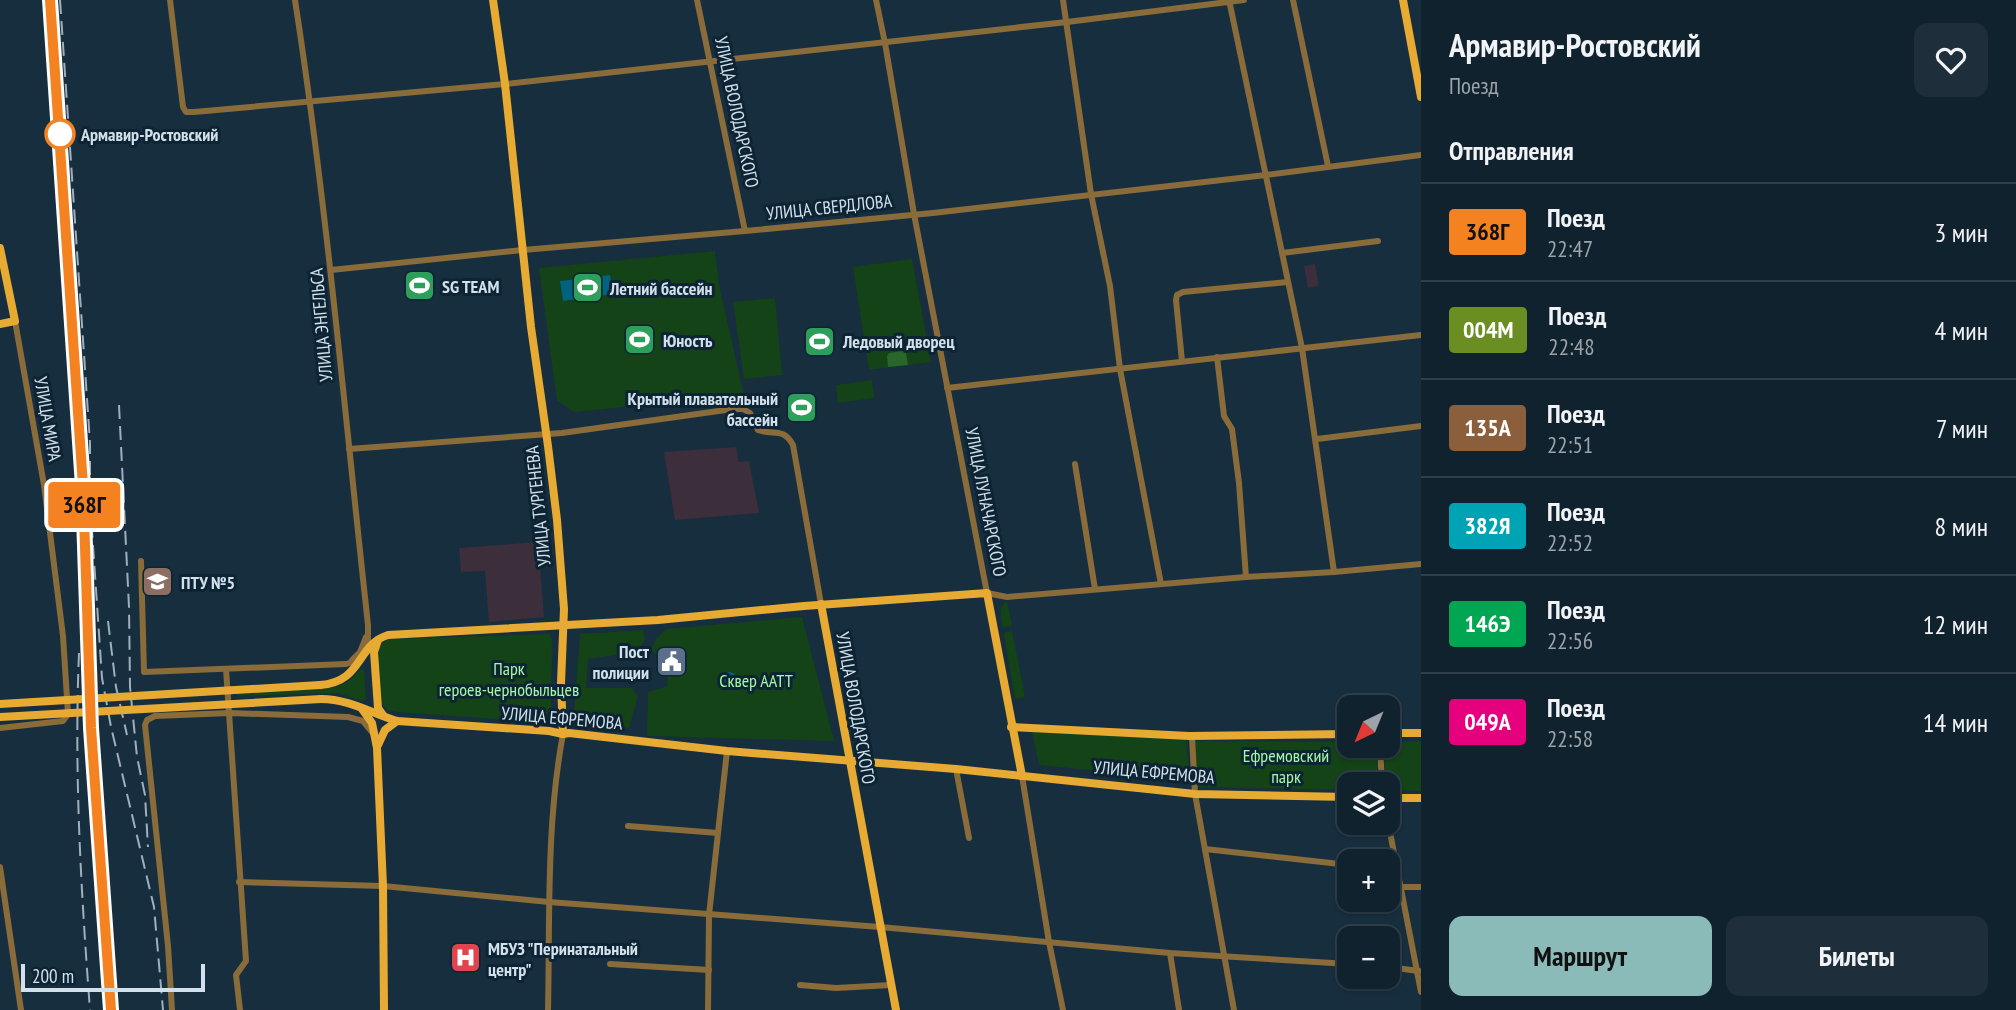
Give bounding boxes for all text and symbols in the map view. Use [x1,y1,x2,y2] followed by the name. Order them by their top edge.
[1449,23,1701,66] text: Армавир-Ростовский
[1914,23,1988,97] button: heart
[710,34,764,190] street label: УЛИЦА ВОЛОДАРСКОГО
[1449,71,1499,100] text: Поезд
[45,119,75,149] marker: Армавир-Ростовский
[80,123,218,146] place label: Армавир-Ростовский
[1449,134,1574,167] text: Отправления
[765,189,893,225] street label: УЛИЦА СВЕРДЛОВА
[1547,201,1605,234] text: Поезд
[1466,216,1509,247] text: 368Г
[1935,216,1988,249] text: 3 мин
[1547,234,1593,263] text: 22:47
[305,267,337,383] street label: УЛИЦА ЭНГЕЛЬСА
[402,269,436,303] sports icon: SG TEAM
[570,271,604,305] sports icon: Летний бассейн
[442,275,499,298] place label: SG TEAM
[609,277,712,300] place label: Летний бассейн
[1548,299,1606,332] text: Поезд
[1463,314,1513,345] text: 004М
[1935,314,1988,347] text: 4 мин
[623,323,657,357] sports icon: Юность
[803,324,837,358] sports icon: Ледовый дворец
[663,329,713,352] place label: Юность
[842,330,955,353] place label: Ледовый дворец
[1548,332,1595,361] text: 22:48
[29,375,67,463] street label: УЛИЦА МИРА
[628,387,778,431] place label: Крытый плавательный бассейн
[784,391,818,425] sports icon: Крытый плавательный бассейн
[1547,397,1605,430] text: Поезд
[1464,412,1511,443] text: 135А
[1936,412,1988,445] text: 7 мин
[960,426,1012,579] street label: УЛИЦА ЛУНАЧАРСКОГО
[1547,430,1593,459] text: 22:51
[520,444,556,567] street label: УЛИЦА ТУРГЕНЕВА
[35,482,133,528] line badge: 368Г
[62,489,106,520] text: 368Г
[1547,495,1605,528] text: Поезд
[1464,510,1511,541] text: 382Я
[1935,510,1988,543] text: 8 мин
[1547,528,1593,557] text: 22:52
[141,565,175,599] school or university icon: ПТУ №5
[181,571,235,594] place label: ПТУ №5
[1547,593,1605,626] text: Поезд
[1465,608,1510,639] text: 146Э
[1923,608,1988,641] text: 12 мин
[1547,626,1593,655] text: 22:56
[831,630,881,786] street label: УЛИЦА ВОЛОДАРСКОГО
[593,640,650,684] place label: Пост полиции
[655,644,689,678] public building icon: Пост полиции
[439,657,579,701] park label: Парк героев-чернобыльцев
[719,669,793,692] park label: Сквер ААТТ
[1547,691,1605,724] text: Поезд
[1337,695,1400,758] north arrow
[1337,695,1400,989] map controls
[500,701,624,735] street label: УЛИЦА ЕФРЕМОВА
[1464,706,1511,737] text: 049А
[1923,706,1988,739] text: 14 мин
[1547,724,1593,753] text: 22:58
[1243,744,1329,788] park label: Ефремовский парк
[1092,755,1216,789] street label: УЛИЦА ЕФРЕМОВА
[1337,772,1400,835] button: layers
[1337,849,1400,912] button: +
[1449,916,1712,996] button: Маршрут
[1726,916,1988,996] button: Билеты
[1337,926,1400,989] button: −
[488,937,638,981] place label: МБУЗ "Перинатальный центр"
[448,941,482,975] hospital icon: МБУЗ "Перинатальный центр"
[21,961,205,993] scale bar
[32,964,74,988] text: 200 m

